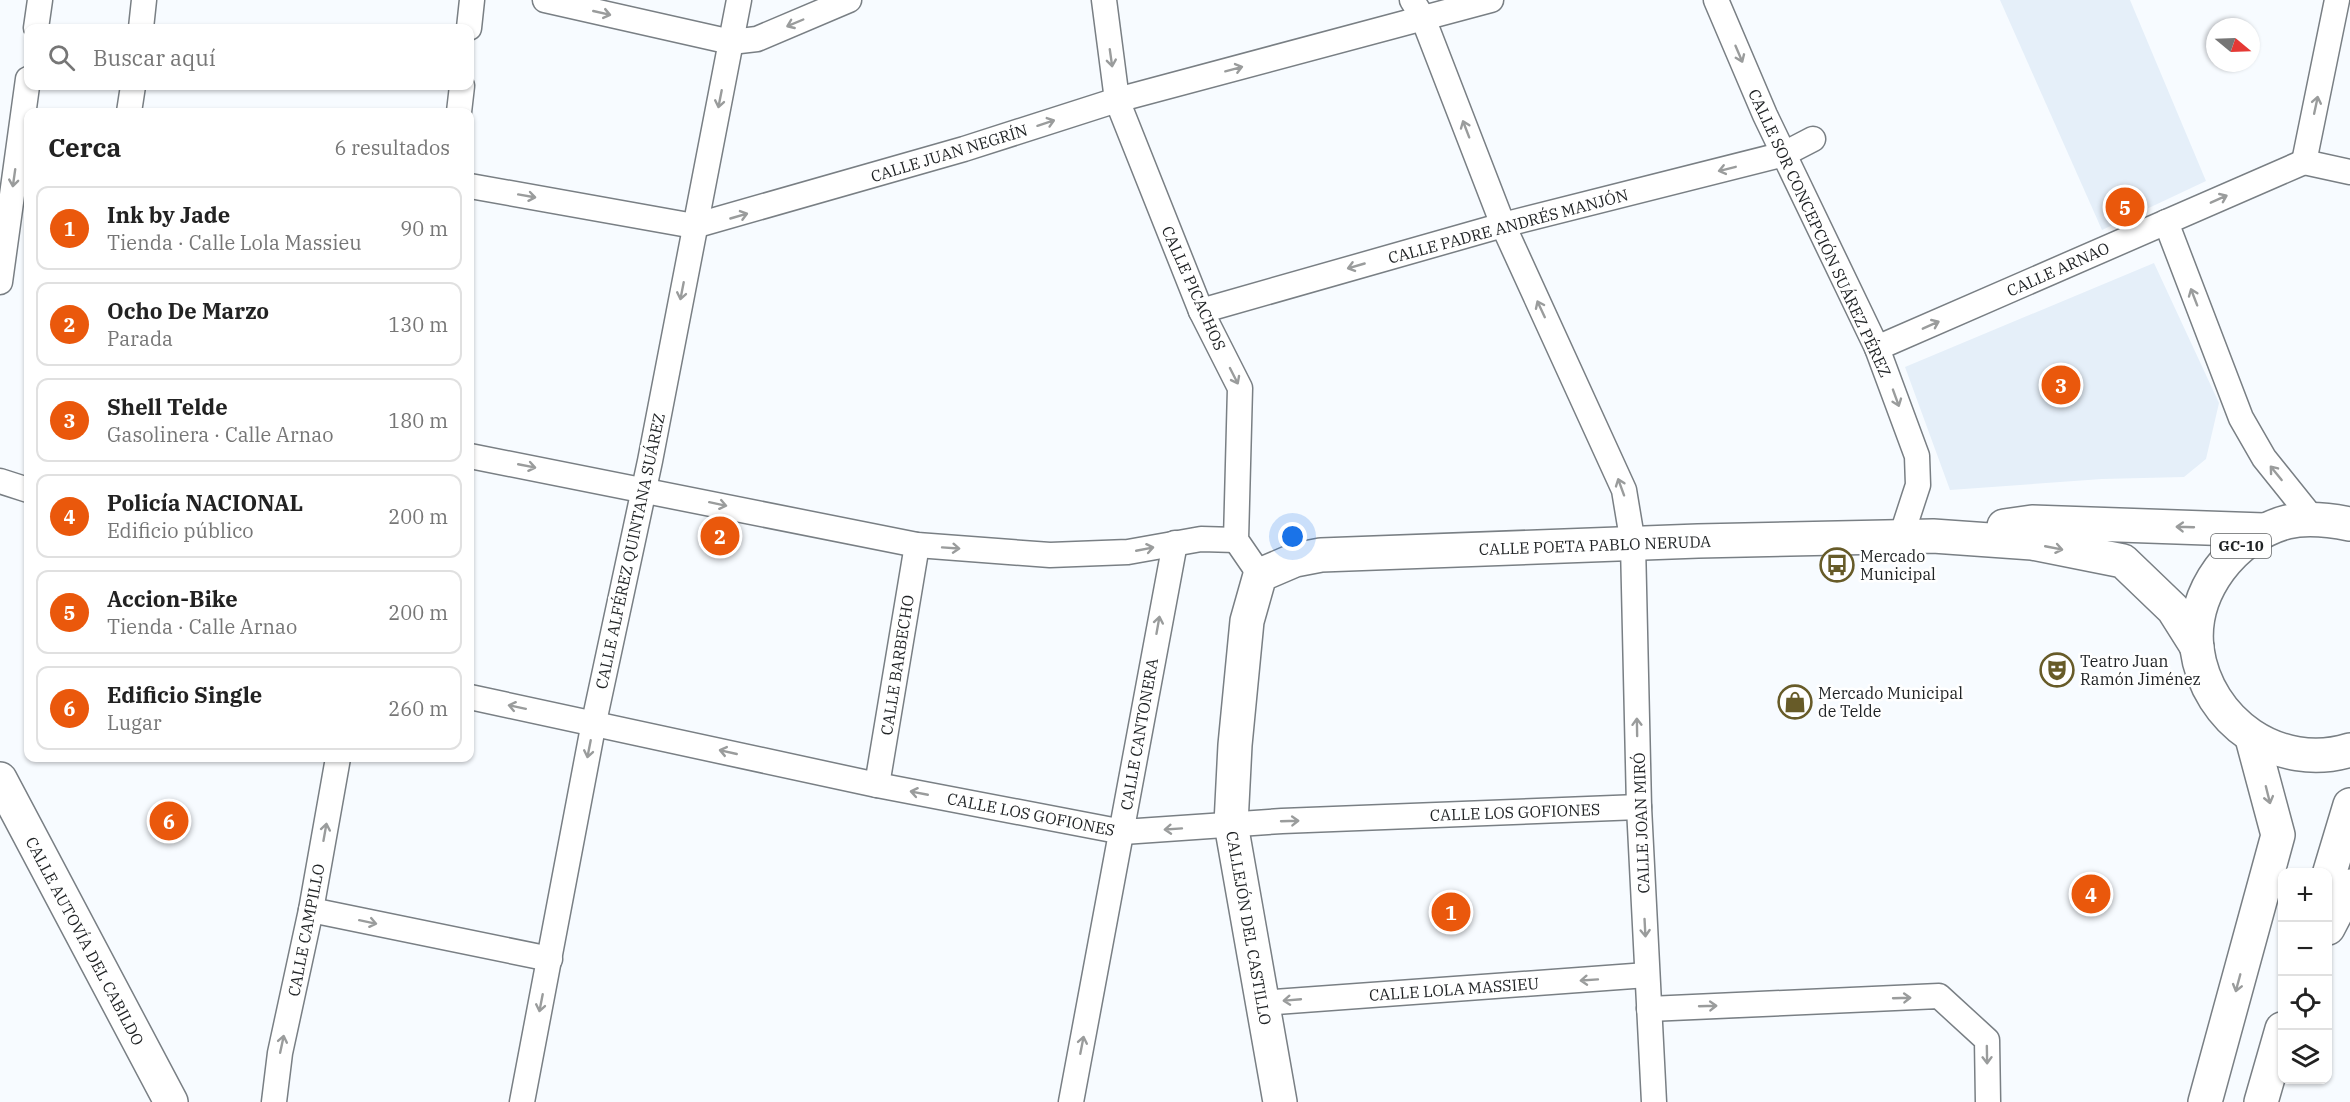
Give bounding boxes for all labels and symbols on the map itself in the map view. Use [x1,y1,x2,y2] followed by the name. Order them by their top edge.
[593,7,612,19] one-way arrow
[786,18,804,29] one-way arrow
[2206,18,2260,72] north arrow
[1734,44,1745,63] one-way arrow
[1106,48,1117,67] one-way arrow
[1224,62,1243,74] one-way arrow
[1744,85,1897,380] street label: CALLE SOR CONCEPCIÓN SUÁREZ PÉREZ
[713,90,725,109] one-way arrow
[2311,95,2322,115] one-way arrow
[1036,117,1055,128] one-way arrow
[868,119,1030,186] street label: CALLE JUAN NEGRÍN
[1460,121,1471,139] one-way arrow
[1718,164,1737,175] one-way arrow
[9,168,20,188] one-way arrow
[1386,183,1630,268] street label: CALLE PADRE ANDRÉS MANJÓN
[2106,184,2144,230] pin: 5
[517,191,536,202] one-way arrow
[2210,192,2228,204] one-way arrow
[729,209,748,221] one-way arrow
[1158,223,1230,353] street label: CALLE PICACHOS
[2004,237,2112,301] street label: CALLE ARNAO
[1347,261,1366,272] one-way arrow
[676,280,687,300] one-way arrow
[2188,289,2199,307] one-way arrow
[1535,301,1547,319] one-way arrow
[1922,319,1940,330] one-way arrow
[2042,362,2080,408] pin: 3
[1228,366,1240,384] one-way arrow
[1891,388,1902,407] one-way arrow
[590,411,669,691] street label: CALLE ALFÉREZ QUINTANA SUÁREZ
[517,461,536,472] one-way arrow
[2270,465,2283,481] one-way arrow
[1615,478,1626,497] one-way arrow
[709,499,728,511] one-way arrow
[700,514,740,558] pin: 2
[1278,522,1307,551] your location
[2176,522,2195,533] one-way arrow
[1479,531,1711,559] street label: CALLE POETA PABLO NERUDA
[2211,534,2271,558] road number: GC-10
[940,543,960,554] one-way arrow
[1135,543,1155,554] one-way arrow
[2044,543,2063,554] one-way arrow
[1860,546,1936,584] place label: Mercado Municipal
[1819,547,1855,583] bus stop icon: Mercado Municipal
[876,593,918,737] street label: CALLE BARBECHO
[1153,616,1164,636] one-way arrow
[2080,651,2201,689] place label: Teatro Juan Ramón Jiménez
[2039,652,2075,688] theatre icon: Teatro Juan Ramón Jiménez
[1116,656,1162,812] street label: CALLE CANTONERA
[1818,683,1963,721] place label: Mercado Municipal de Telde
[1777,684,1813,720] shop icon: Mercado Municipal de Telde
[508,700,527,712] one-way arrow
[1632,718,1643,738] one-way arrow
[583,739,594,758] one-way arrow
[719,746,738,757] one-way arrow
[1628,752,1653,894] street label: CALLE JOAN MIRÓ
[2263,785,2275,804] one-way arrow
[909,787,929,798] one-way arrow
[945,788,1117,840] street label: CALLE LOS GOFIONES
[150,798,188,844] pin: 6
[1430,799,1600,825] street label: CALLE LOS GOFIONES
[1279,815,1299,827] one-way arrow
[320,823,331,843] one-way arrow
[1163,823,1183,834] one-way arrow
[1222,829,1277,1027] street label: CALLEJÓN DEL CASTILLO
[21,833,149,1049] street label: CALLE AUTOVÍA DEL CABILDO
[283,862,329,998] street label: CALLE CAMPILLO
[2072,872,2110,916] pin: 4
[1432,890,1470,934] pin: 1
[358,917,378,928] one-way arrow
[1640,918,1651,938] one-way arrow
[1368,973,1540,1005] street label: CALLE LOLA MASSIEU
[2232,973,2243,992] one-way arrow
[1580,975,1600,986] one-way arrow
[535,992,546,1012] one-way arrow
[1892,992,1912,1003] one-way arrow
[1283,995,1303,1006] one-way arrow
[1697,1000,1717,1011] one-way arrow
[277,1035,288,1054] one-way arrow
[1077,1035,1088,1055] one-way arrow
[1981,1044,1993,1064] one-way arrow

